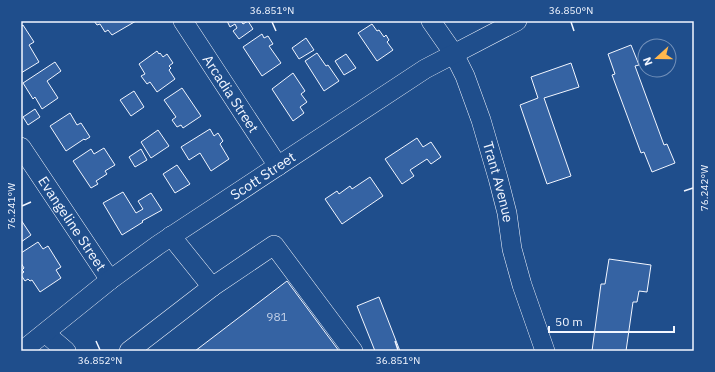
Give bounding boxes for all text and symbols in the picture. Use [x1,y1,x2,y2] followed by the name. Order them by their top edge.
[250,4,294,17] text: 36.851°N
[549,4,593,17] text: 36.850°N
[637,38,677,78] north arrow
[199,51,263,136] street label: Arcadia Street
[640,55,656,68] text: N
[479,139,517,224] street label: Trant Avenue
[227,148,299,204] street label: Scott Street
[698,165,711,211] text: 76.242°W
[34,173,110,274] street label: Evangeline Street
[5,183,18,229] text: 76.241°W
[549,308,674,334] scale bar
[266,309,288,324] house number: 981
[555,314,583,329] text: 50 m
[78,354,122,367] text: 36.852°N
[376,354,420,367] text: 36.851°N

